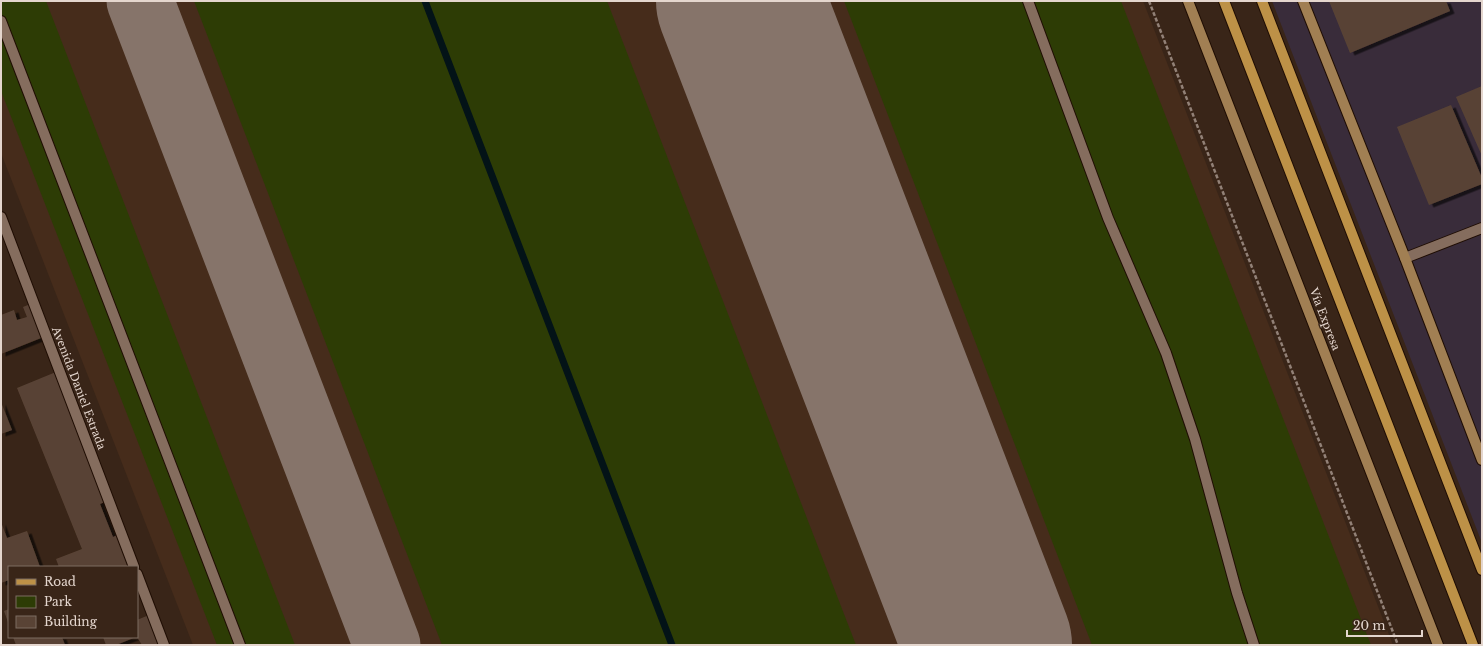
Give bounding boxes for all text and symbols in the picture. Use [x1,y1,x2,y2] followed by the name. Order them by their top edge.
[1306,285,1344,353] street label: Vía Expresa
[49,324,109,452] street label: Avenida Daniel Estrada
[8,566,138,638] legend
[44,574,76,589] text: Road
[44,594,72,609] text: Park
[1347,612,1422,638] scale bar
[44,614,98,629] text: Building
[1353,618,1385,633] text: 20 m

